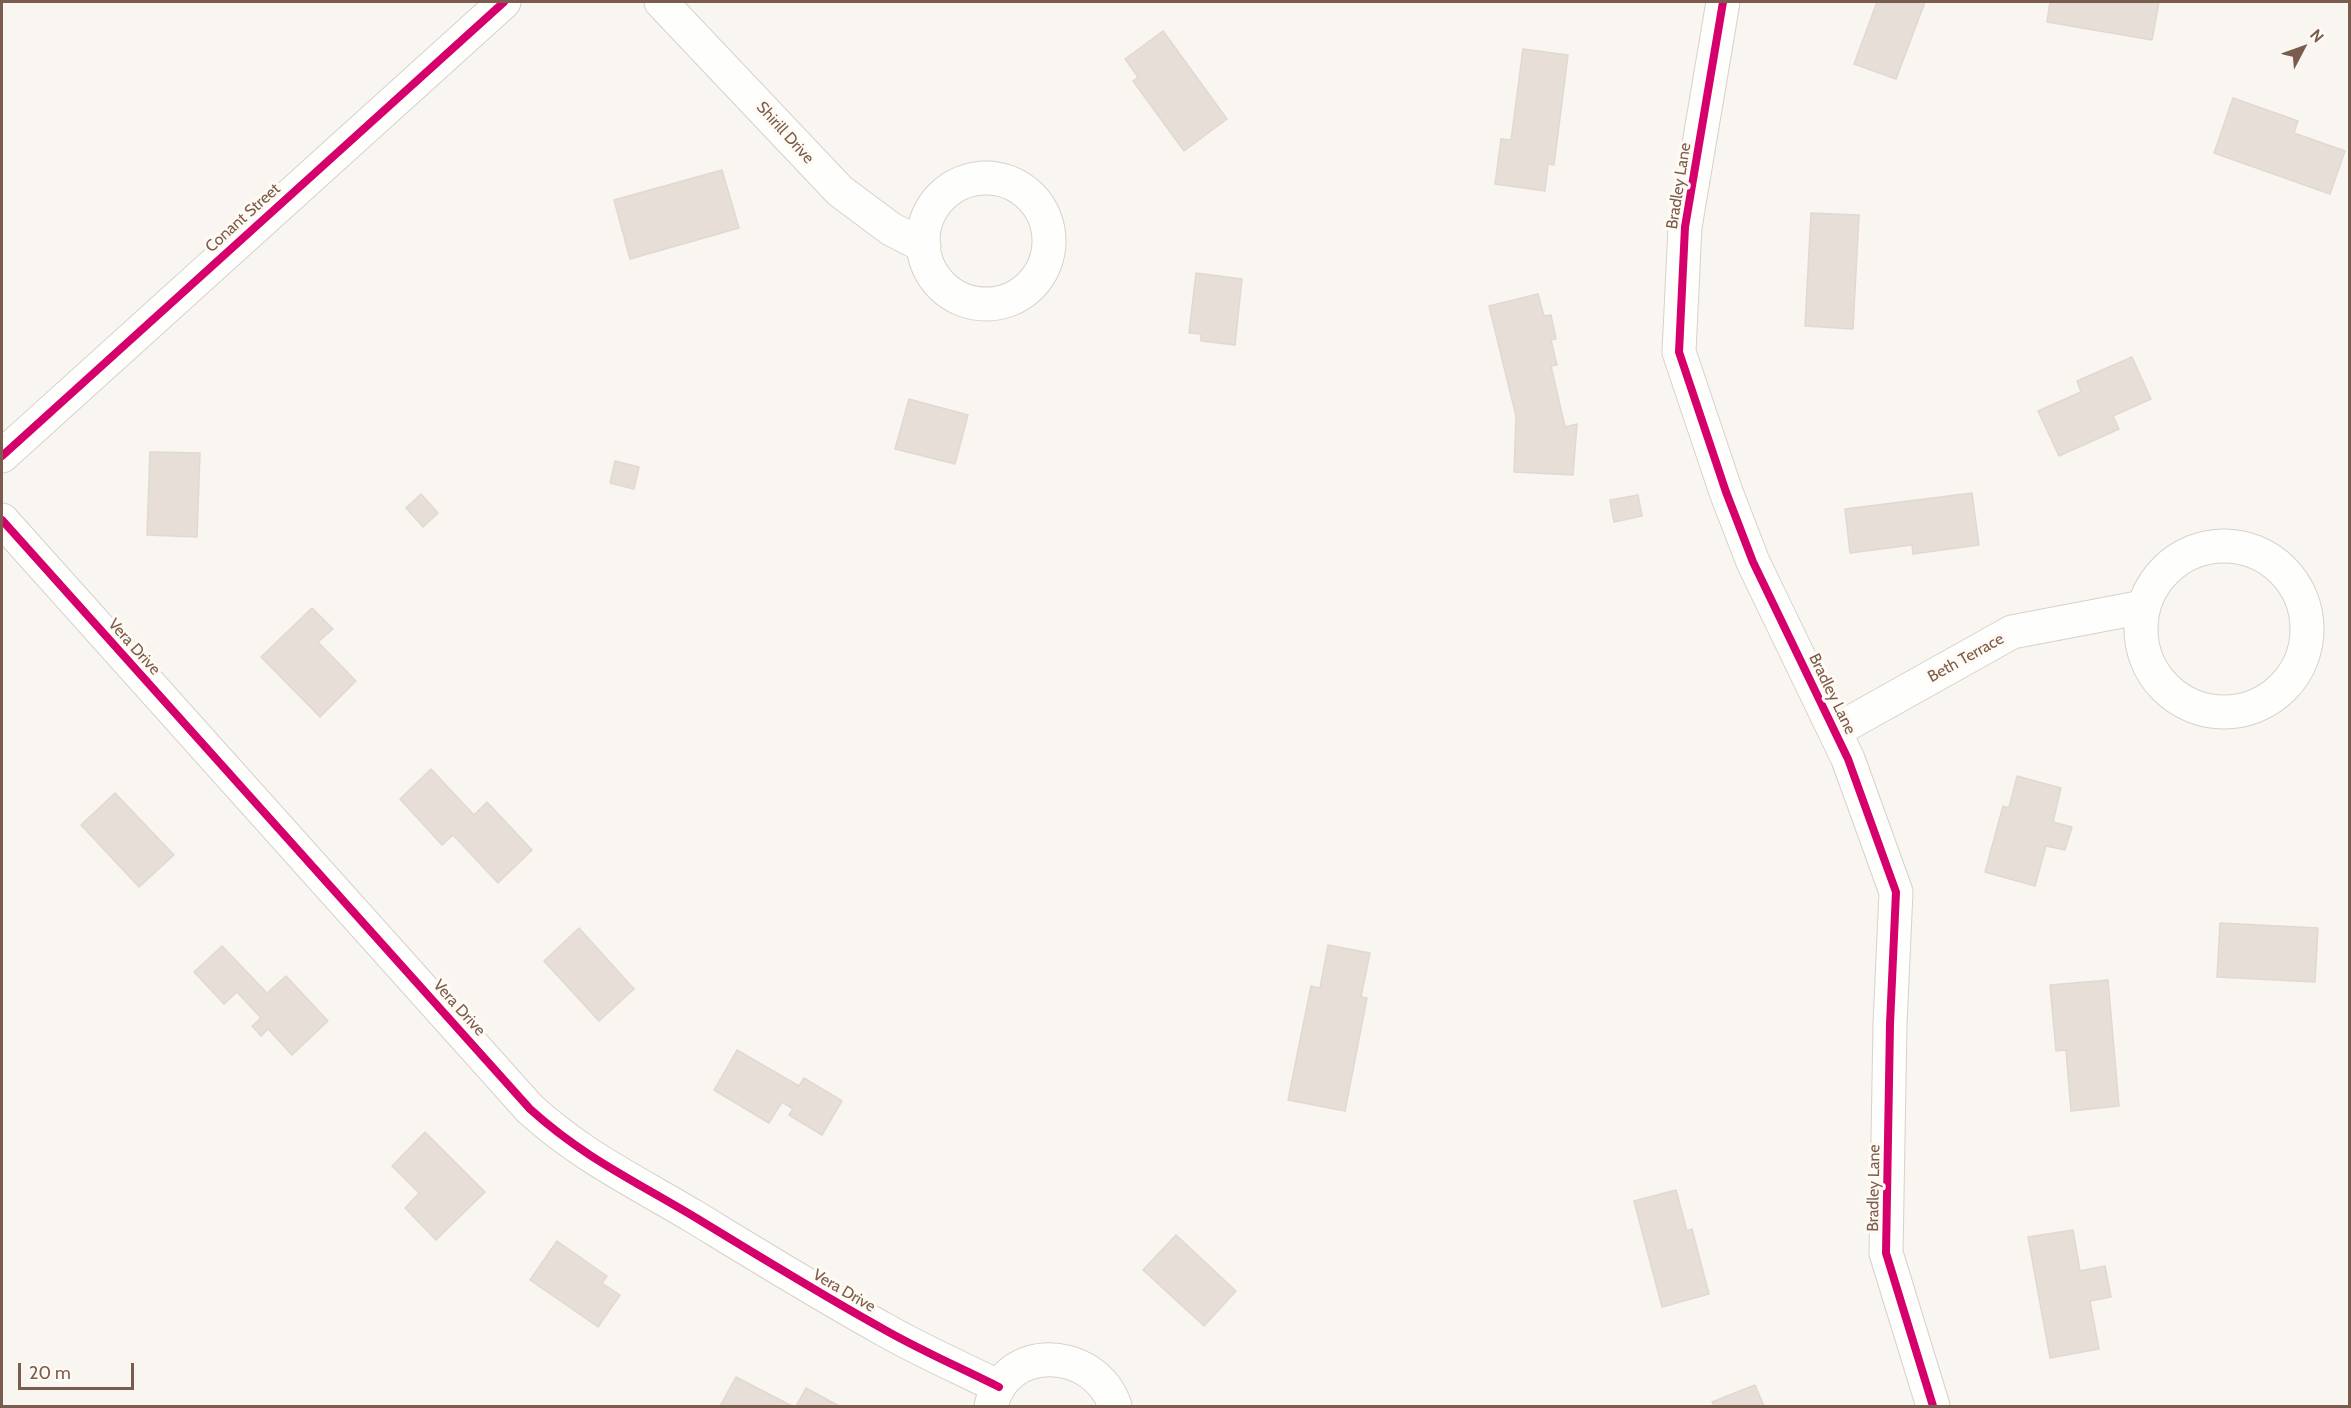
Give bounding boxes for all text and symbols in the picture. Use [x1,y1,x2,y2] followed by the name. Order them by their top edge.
[2273,18,2333,78] north arrow
[2306,25,2328,46] text: N
[752,98,818,168] street label: Shirill Drive
[1663,141,1695,231] street label: Bradley Lane
[202,179,284,257] street label: Conant Street
[104,615,164,679] street label: Vera Drive
[1925,629,2007,687] street label: Beth Terrace
[1804,651,1860,737] street label: Bradley Lane
[429,976,489,1040] street label: Vera Drive
[1864,1144,1884,1232] street label: Bradley Lane
[809,1265,879,1317] street label: Vera Drive
[21,1351,136,1389] scale bar
[29,1362,71,1384] text: 20 m

